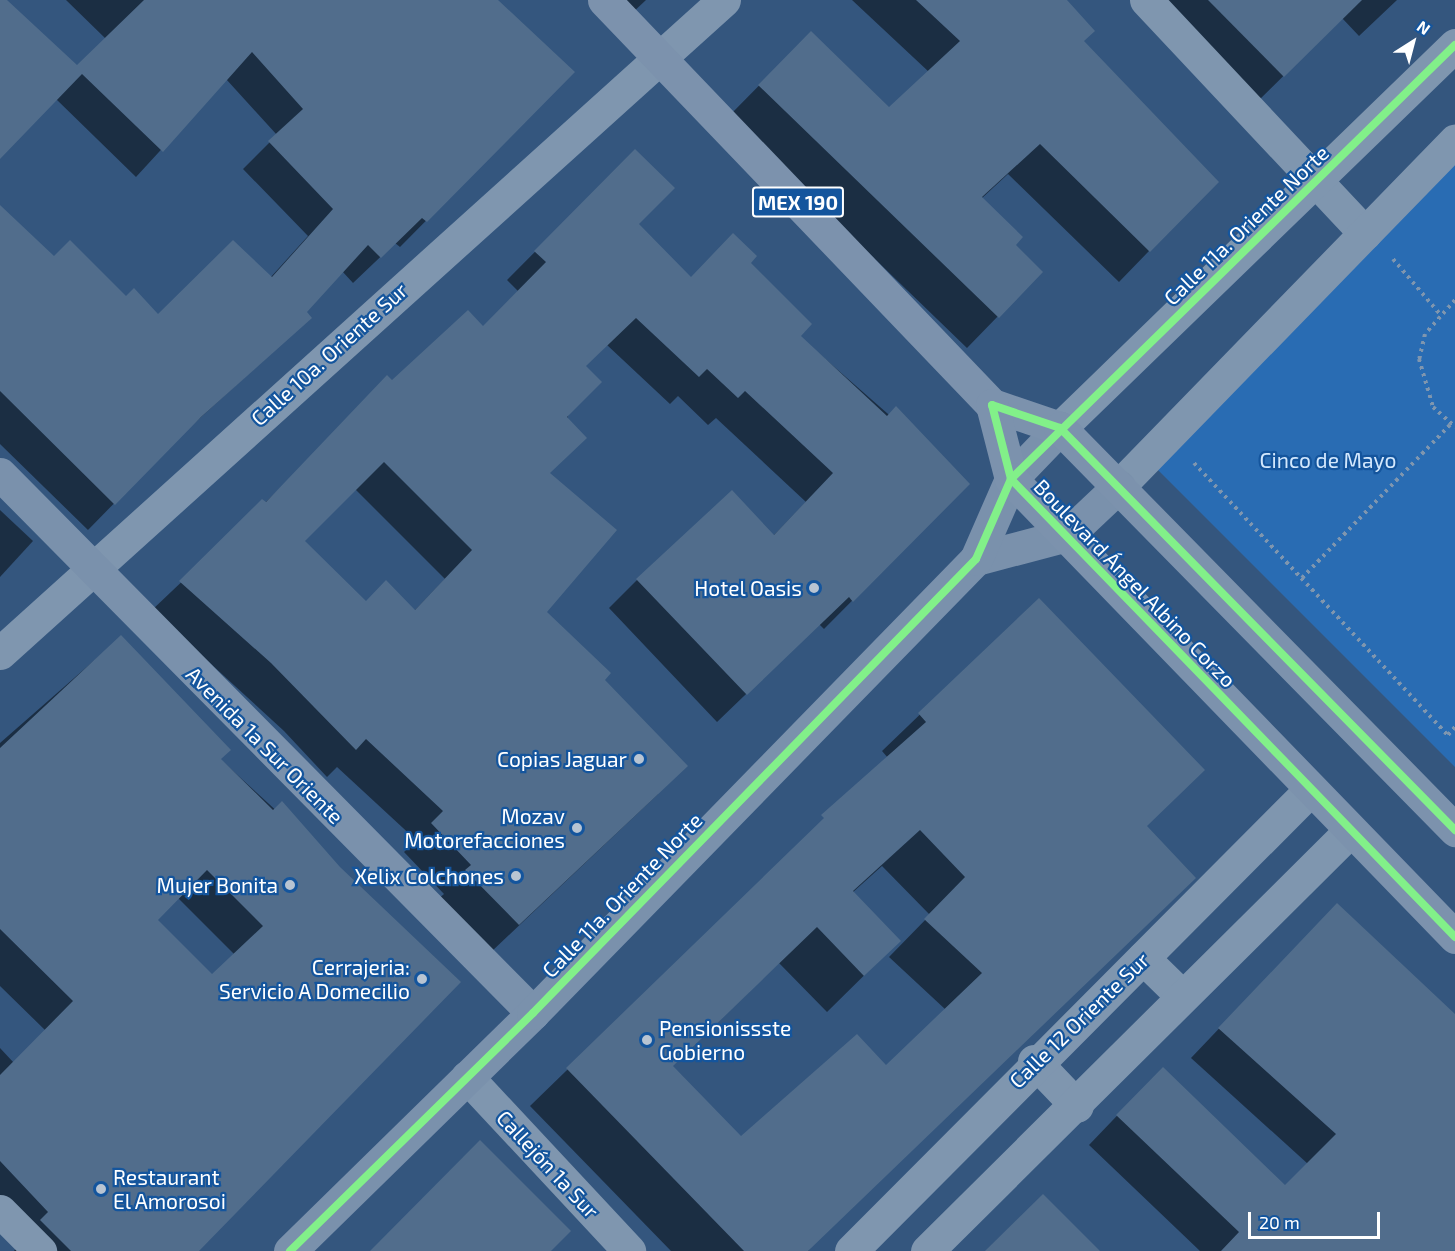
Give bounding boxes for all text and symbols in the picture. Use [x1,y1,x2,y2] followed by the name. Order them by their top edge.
[1383,12,1443,72] north arrow
[1414,16,1434,38] text: N
[1158,140,1334,310] street label: Calle 11a. Oriente Norte
[752,185,844,219] road number: MEX 190
[246,277,412,431] street label: Calle 10a. Oriente Sur
[1260,447,1396,473] park label: Cinco de Mayo
[1028,473,1242,693] street label: Boulevard Ángel Albino Corzo
[694,575,802,601] place label: Hotel Oasis
[807,581,821,595] marker: Hotel Oasis
[181,661,349,829] street label: Avenida 1a Sur Oriente
[497,746,627,772] place label: Copias Jaguar
[632,752,646,766] marker: Copias Jaguar
[404,803,565,853] place label: Mozav Motorefacciones
[537,807,707,983] street label: Calle 11a. Oriente Norte
[570,821,584,835] marker: Mozav Motorefacciones
[354,863,504,889] place label: Xelix Colchones
[509,869,523,883] marker: Xelix Colchones
[156,872,278,898] place label: Mujer Bonita
[283,878,297,892] marker: Mujer Bonita
[1004,947,1154,1093] street label: Calle 12 Oriente Sur
[218,954,410,1004] place label: Cerrajeria: Servicio A Domecilio
[415,972,429,986] marker: Cerrajeria: Servicio A Domecilio
[659,1015,791,1065] place label: Pensionissste Gobierno
[640,1033,654,1047] marker: Pensionissste Gobierno
[492,1105,604,1223] street label: Callejón 1a Sur
[113,1164,227,1214] place label: Restaurant El Amorosoi
[94,1182,108,1196] marker: Restaurant El Amorosoi
[1251,1200,1383,1238] scale bar
[1259,1211,1300,1233] text: 20 m

